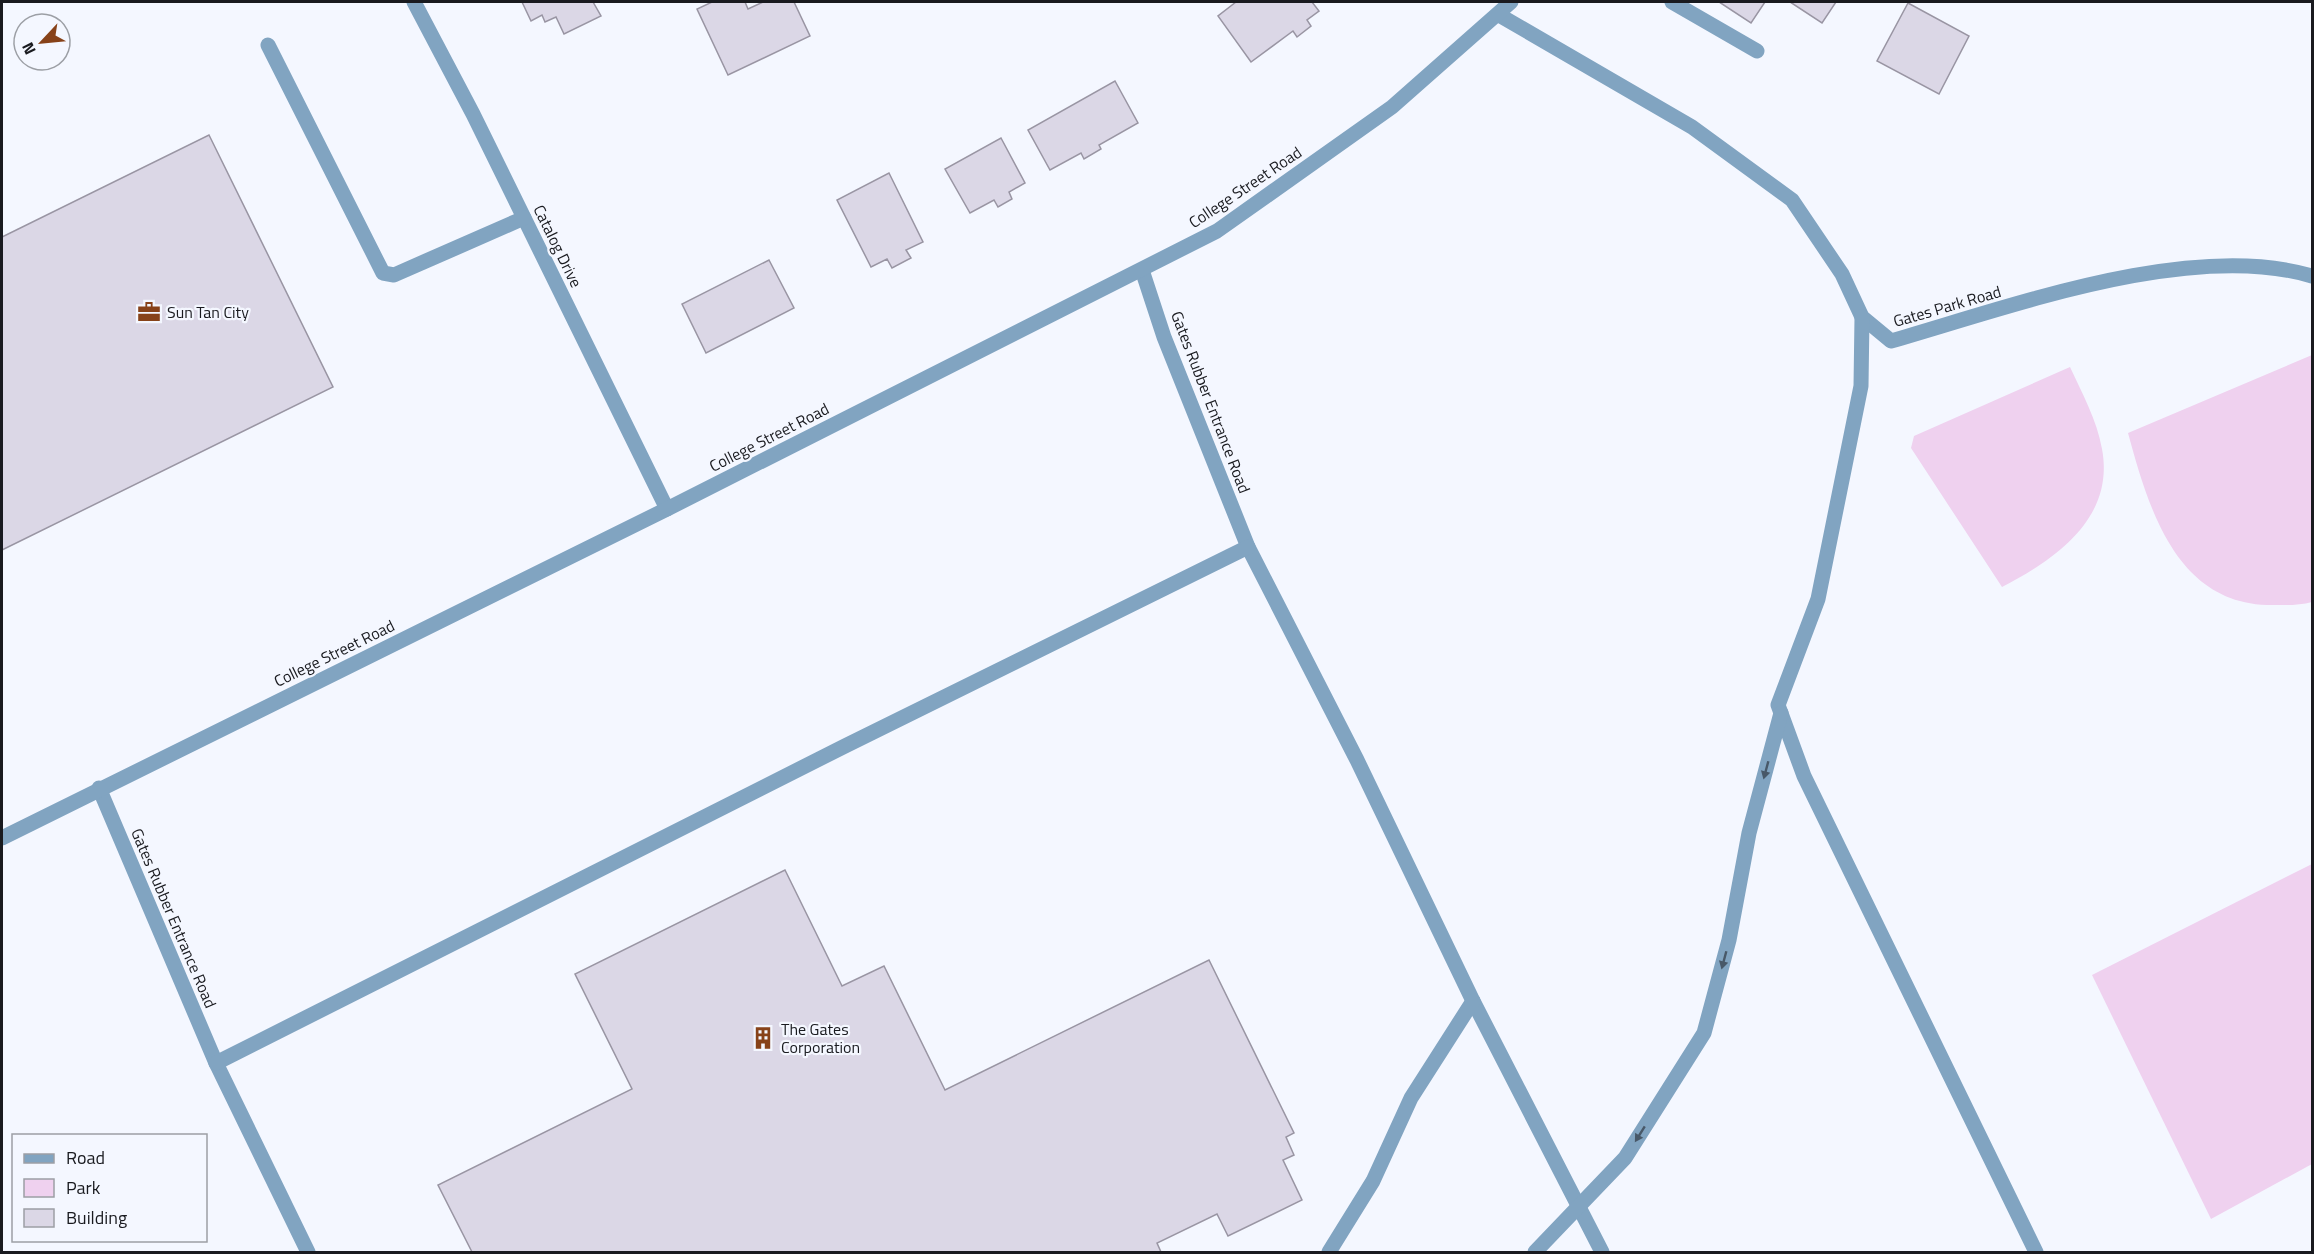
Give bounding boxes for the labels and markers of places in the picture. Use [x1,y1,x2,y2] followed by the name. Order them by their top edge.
[136,299,162,325] office icon: Sun Tan City
[167,300,249,324] place label: Sun Tan City
[781,1017,860,1059] place label: The Gates Corporation
[750,1025,776,1051] building icon: The Gates Corporation

